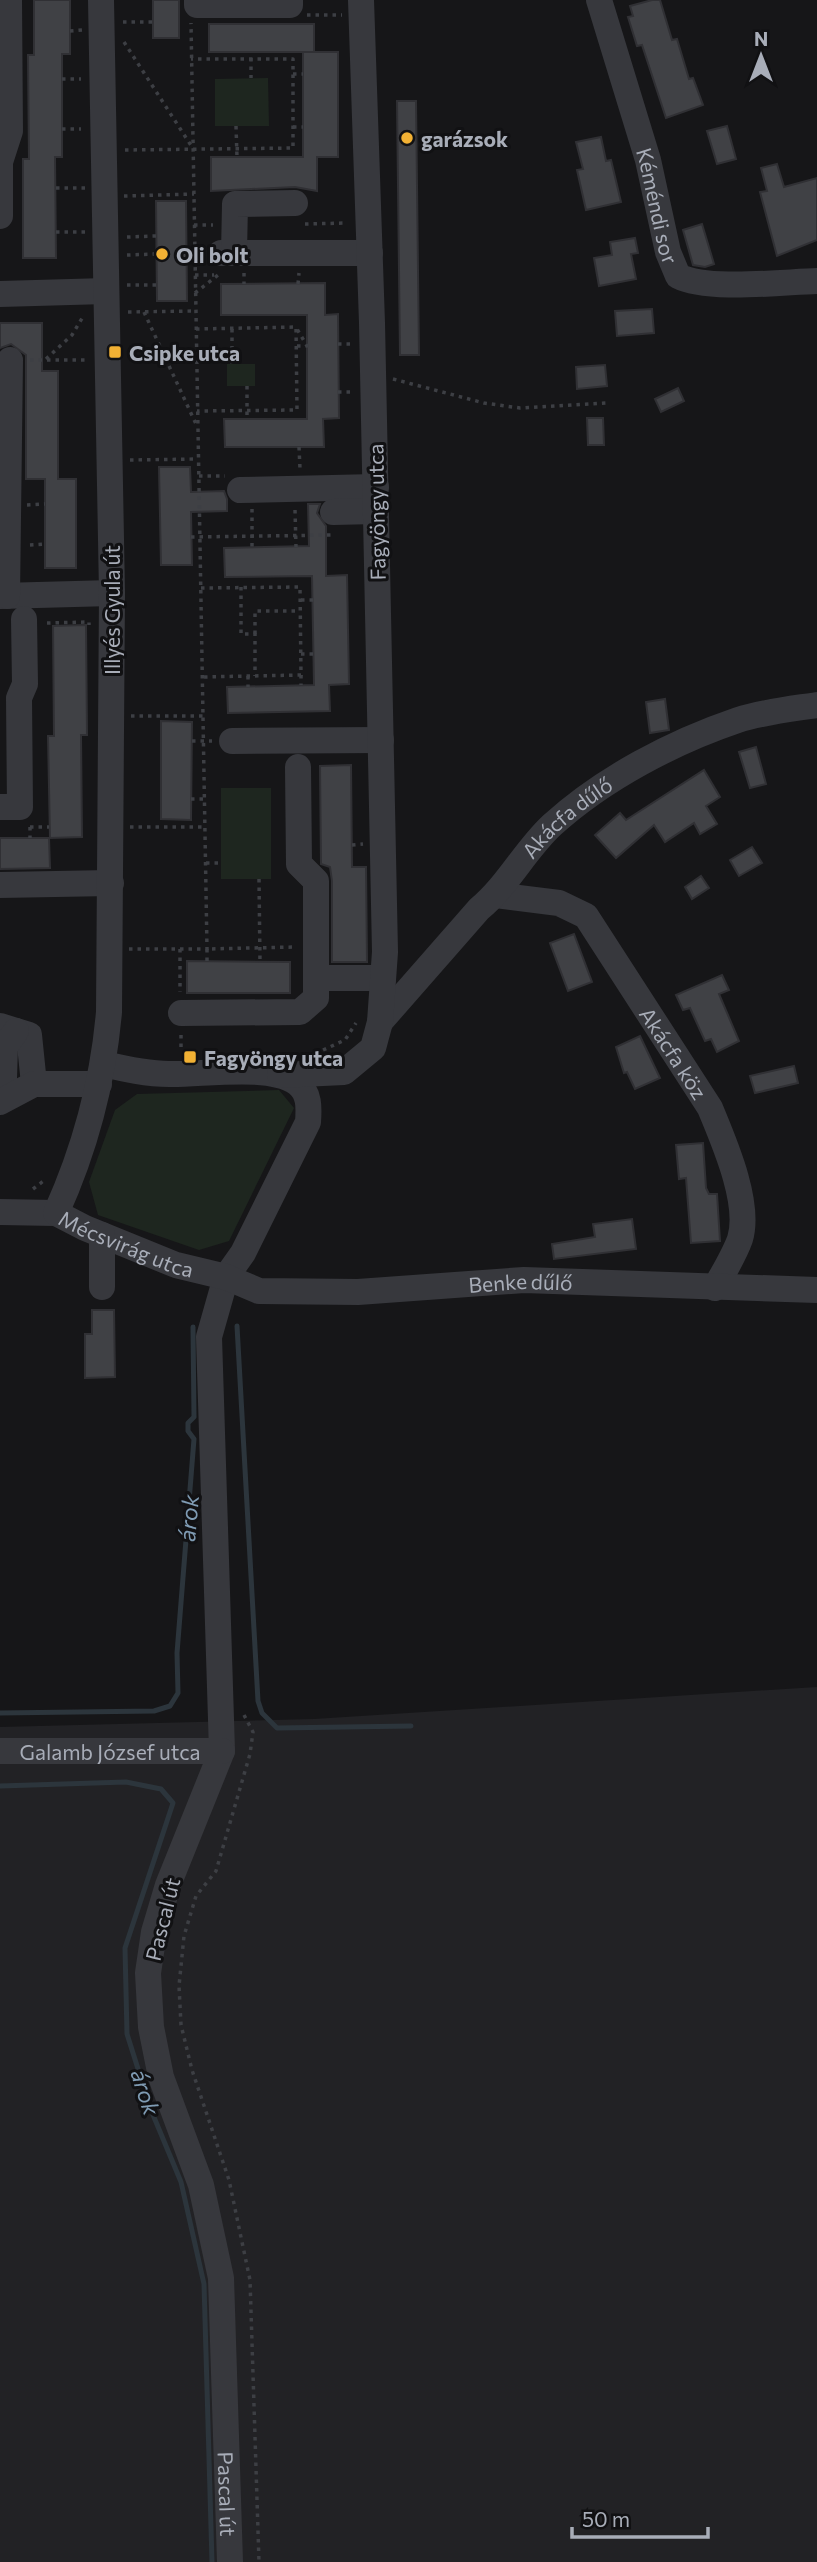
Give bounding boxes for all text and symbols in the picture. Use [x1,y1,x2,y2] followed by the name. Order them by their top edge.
[726,21,796,91] north arrow
[754,27,768,50] text: N
[421,126,508,151] place label: garázsok
[399,130,415,146] marker: garázsok
[632,145,684,267] street label: Kéméndi sor
[176,242,248,267] place label: Oli bolt
[154,246,170,262] marker: Oli bolt
[129,340,240,365] place label: Csipke utca
[107,344,123,360] marker: Csipke utca
[362,443,390,581] street label: Fagyöngy utca
[99,545,124,675] street label: Illyés Gyula út
[516,771,616,863] street label: Akácfa dűlő
[635,1002,713,1103] street label: Akácfa köz
[204,1045,343,1070] place label: Fagyöngy utca
[182,1049,198,1065] marker: Fagyöngy utca
[55,1204,196,1281] street label: Mécsvirág utca
[467,1267,573,1296] street label: Benke dűlő
[172,1493,204,1543] water label: árok
[20,1739,201,1764] street label: Galamb József utca
[140,1875,184,1963] street label: Pascal út
[125,2065,167,2119] water label: árok
[214,2451,242,2537] street label: Pascal út
[572,2496,708,2540] scale bar
[582,2506,630,2531] text: 50 m

